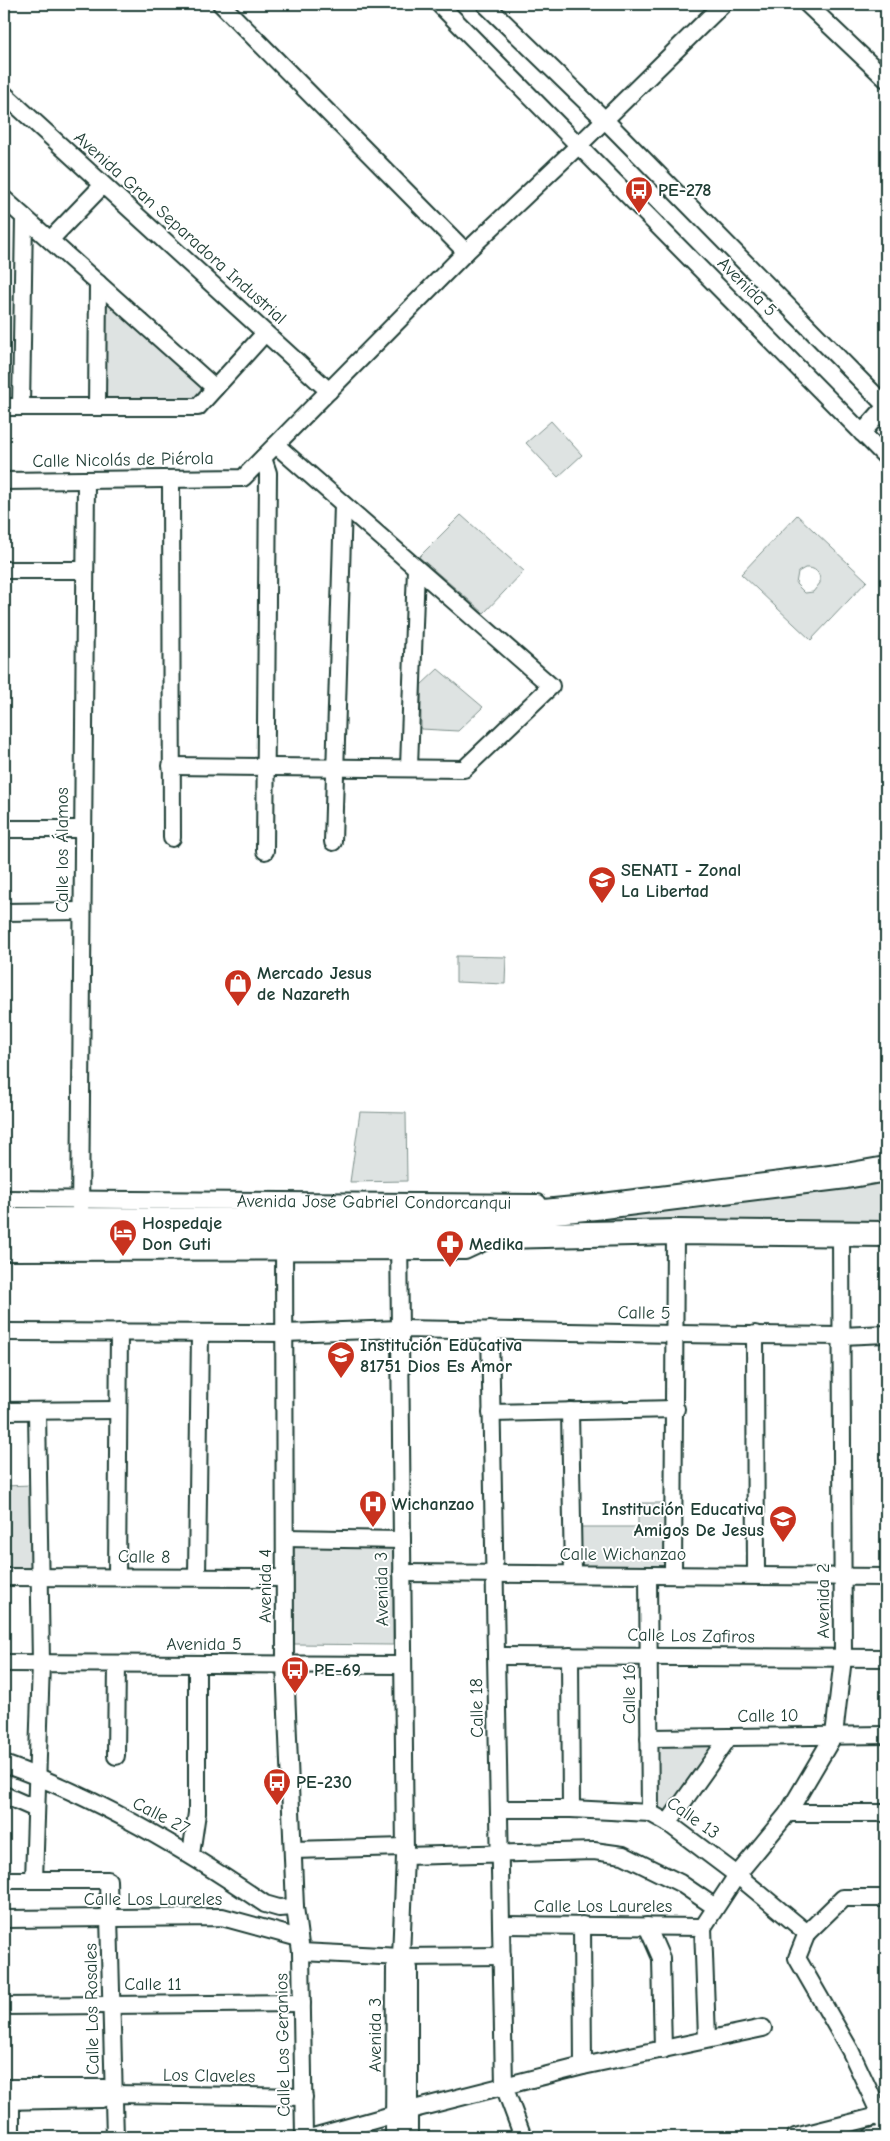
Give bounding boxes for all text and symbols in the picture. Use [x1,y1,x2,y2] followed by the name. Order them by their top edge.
[70,127,290,329] street label: Avenida Gran Separadora Industrial
[624,175,654,214] bus stop icon: PE-278
[658,180,712,201] place label: PE-278
[713,253,781,321] street label: Avenida 5
[32,448,214,472] street label: Calle Nicolás de Piérola
[51,787,73,913] street label: Calle los Álamos
[621,860,741,902] place label: SENATI - Zonal La Libertad
[587,865,617,904] school or university icon: SENATI - Zonal La Libertad
[257,963,372,1005] place label: Mercado Jesus de Nazareth
[223,968,253,1007] shop icon: Mercado Jesus de Nazareth
[237,1190,511,1213] street label: Avenida José Gabriel Condorcanqui
[142,1213,222,1255] place label: Hospedaje Don Guti
[108,1218,138,1257] hotel icon: Hospedaje Don Guti
[435,1229,465,1268] pharmacy icon: Medika
[469,1234,524,1255] place label: Medika
[617,1302,671,1324] street label: Calle 5
[360,1335,522,1377] place label: Institución Educativa 81751 Dios Es Amor
[326,1340,356,1379] school or university icon: Institución Educativa 81751 Dios Es Amor
[358,1489,388,1528] hospital icon: Wichanzao
[392,1494,474,1515] place label: Wichanzao
[602,1499,764,1541] place label: Institución Educativa Amigos De Jesus
[768,1504,798,1543] school or university icon: Institución Educativa Amigos De Jesus
[560,1544,686,1565] street label: Calle Wichanzao
[118,1546,170,1568] street label: Calle 8
[255,1549,276,1623] street label: Avenida 4
[371,1552,393,1626] street label: Avenida 3
[813,1564,834,1638] street label: Avenida 2
[627,1624,755,1648] street label: Calle Los Zafiros
[166,1634,242,1655] street label: Avenida 5
[280,1655,310,1694] bus stop icon: PE-69
[314,1660,361,1681] place label: PE-69
[619,1664,640,1724] street label: Calle 16
[466,1678,488,1738] street label: Calle 18
[737,1705,799,1727] street label: Calle 10
[262,1767,292,1806] bus stop icon: PE-230
[296,1772,352,1793] place label: PE-230
[663,1792,723,1844] street label: Calle 13
[129,1793,193,1839] street label: Calle 27
[84,1889,222,1910] street label: Calle Los Laureles
[534,1896,672,1917] street label: Calle Los Laureles
[80,1943,104,2075] street label: Calle Los Rosales
[271,1973,295,2117] street label: Calle Los Geranios
[124,1974,182,1995] street label: Calle 11
[365,1998,386,2072] street label: Avenida 3
[163,2065,255,2087] street label: Los Claveles

